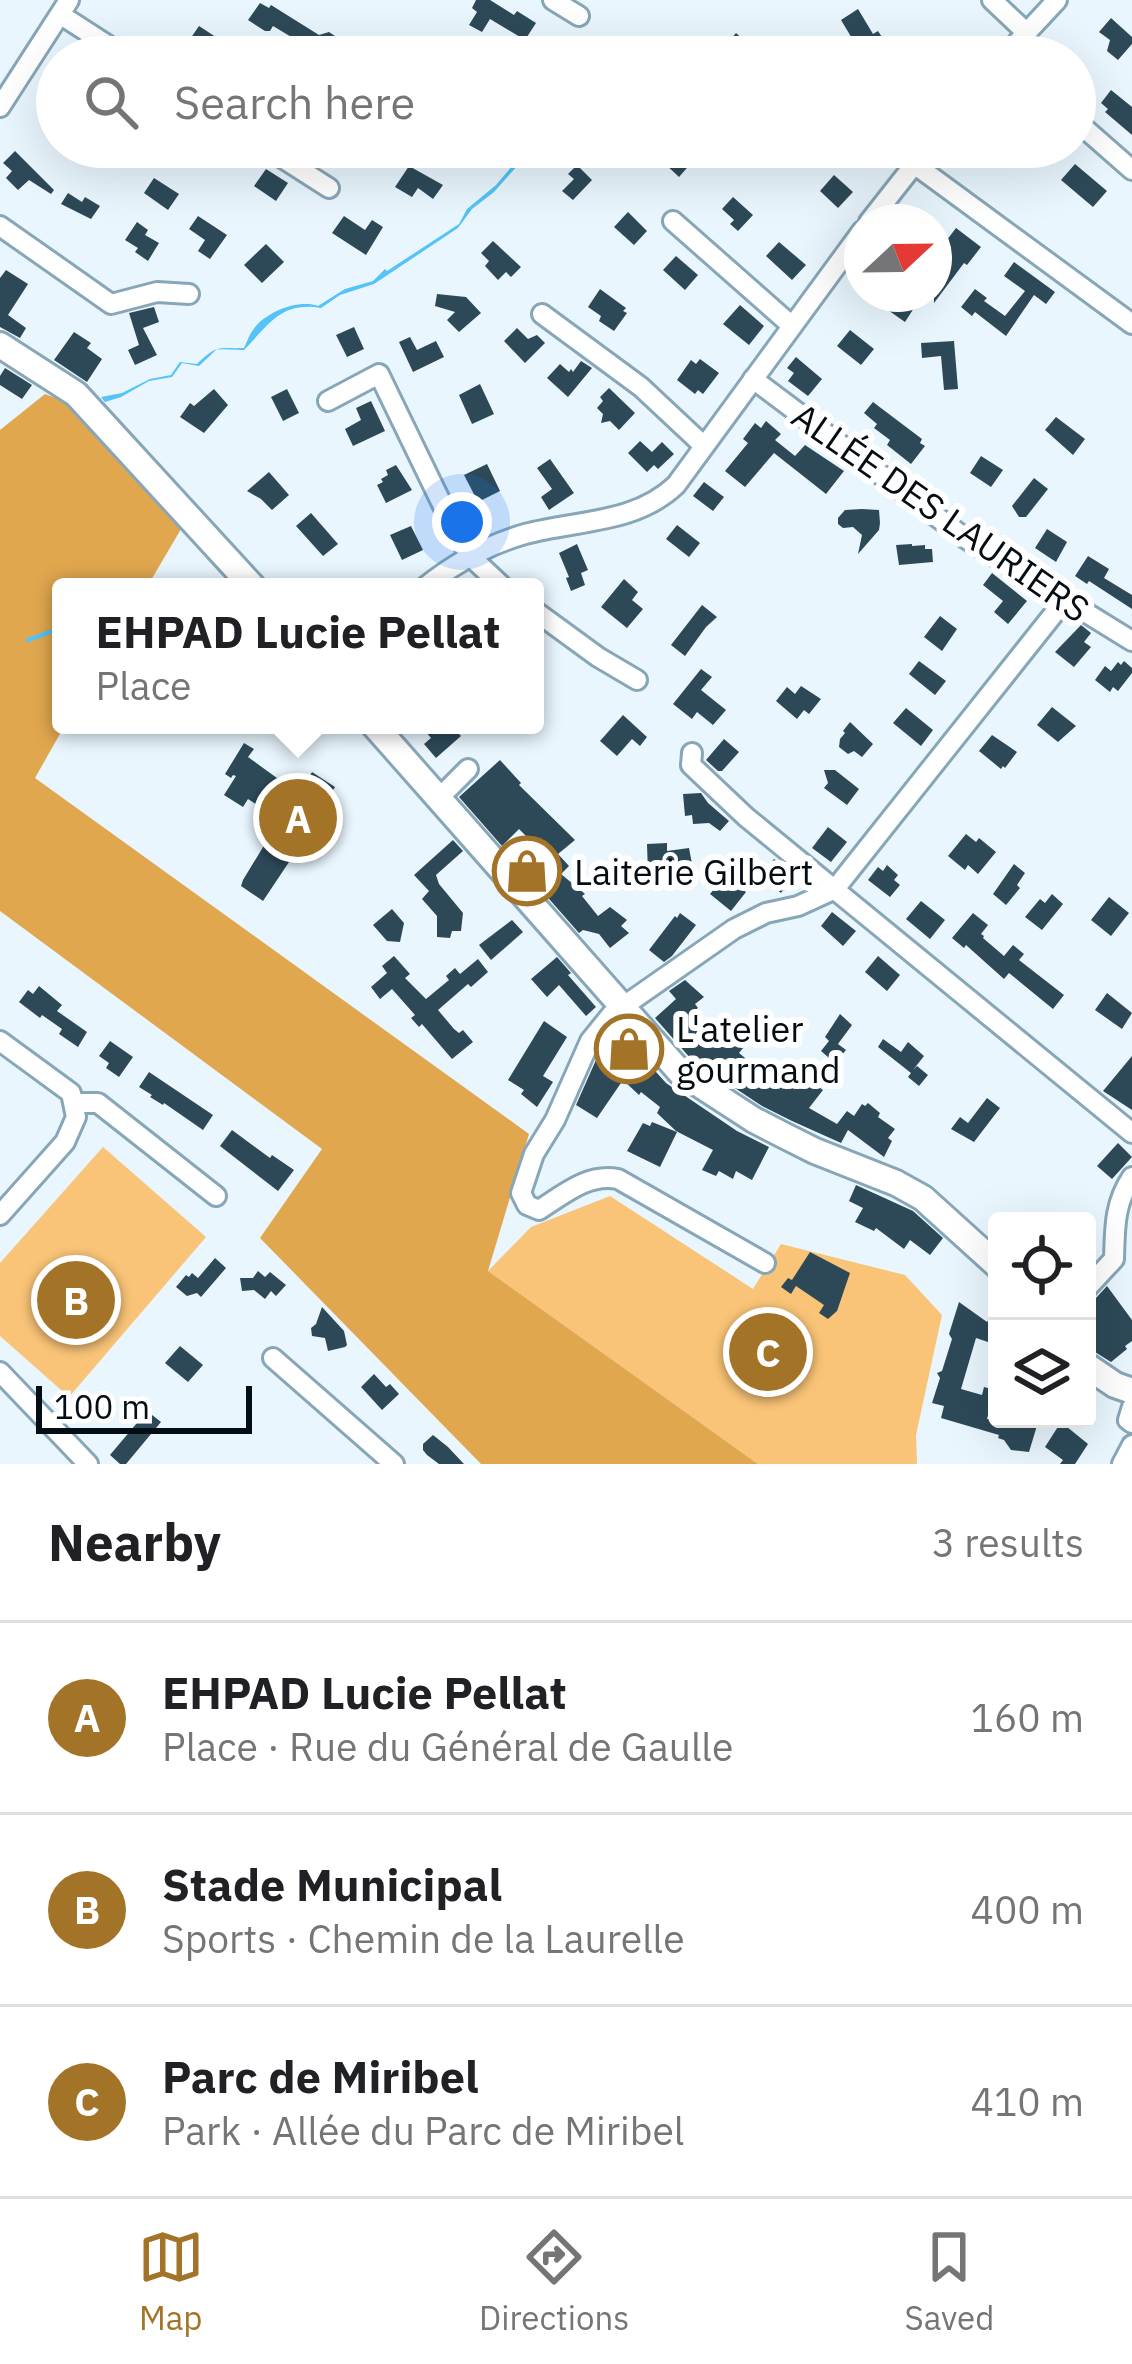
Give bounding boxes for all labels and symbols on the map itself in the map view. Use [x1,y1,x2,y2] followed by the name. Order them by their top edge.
[844,204,952,312] north arrow
[783,392,1099,632] street label: ALLÉE DES LAURIERS
[432,492,492,552] your location
[259,773,337,863] pin: A
[492,836,562,906] shop icon: Laiterie Gilbert
[574,848,813,895] place label: Laiterie Gilbert
[676,1005,841,1093] place label: L'atelier gourmand
[594,1014,664,1084] shop icon: L'atelier gourmand
[37,1255,115,1345] pin: B
[729,1307,807,1397] pin: C
[36,1380,252,1433] scale bar

